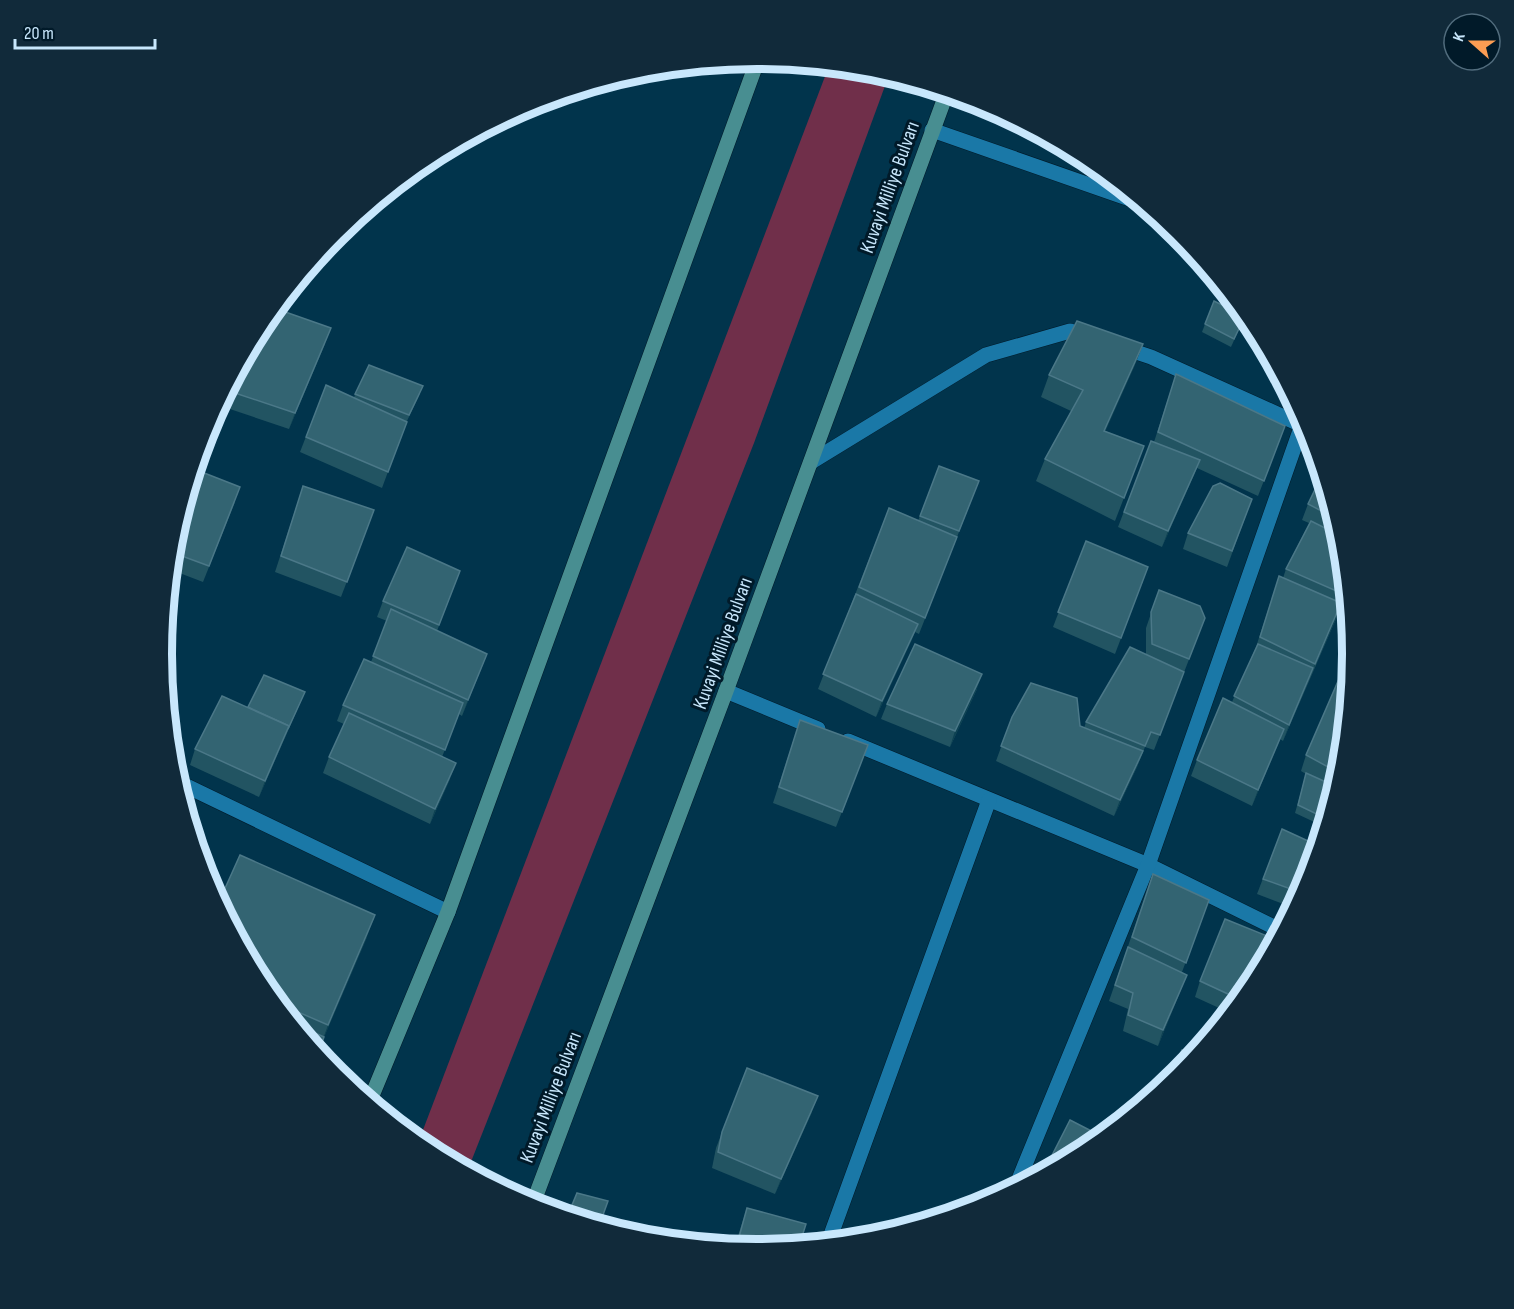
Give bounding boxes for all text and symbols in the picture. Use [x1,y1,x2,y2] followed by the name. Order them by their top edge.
[15,12,154,50] scale bar
[1442,12,1502,72] north arrow
[24,23,54,44] text: 20 m
[1449,30,1470,44] text: K
[855,118,925,256] street label: Kuvayi Milliye Bulvarı
[688,574,758,712] street label: Kuvayi Milliye Bulvarı
[515,1028,587,1166] street label: Kuvayi Milliye Bulvarı

